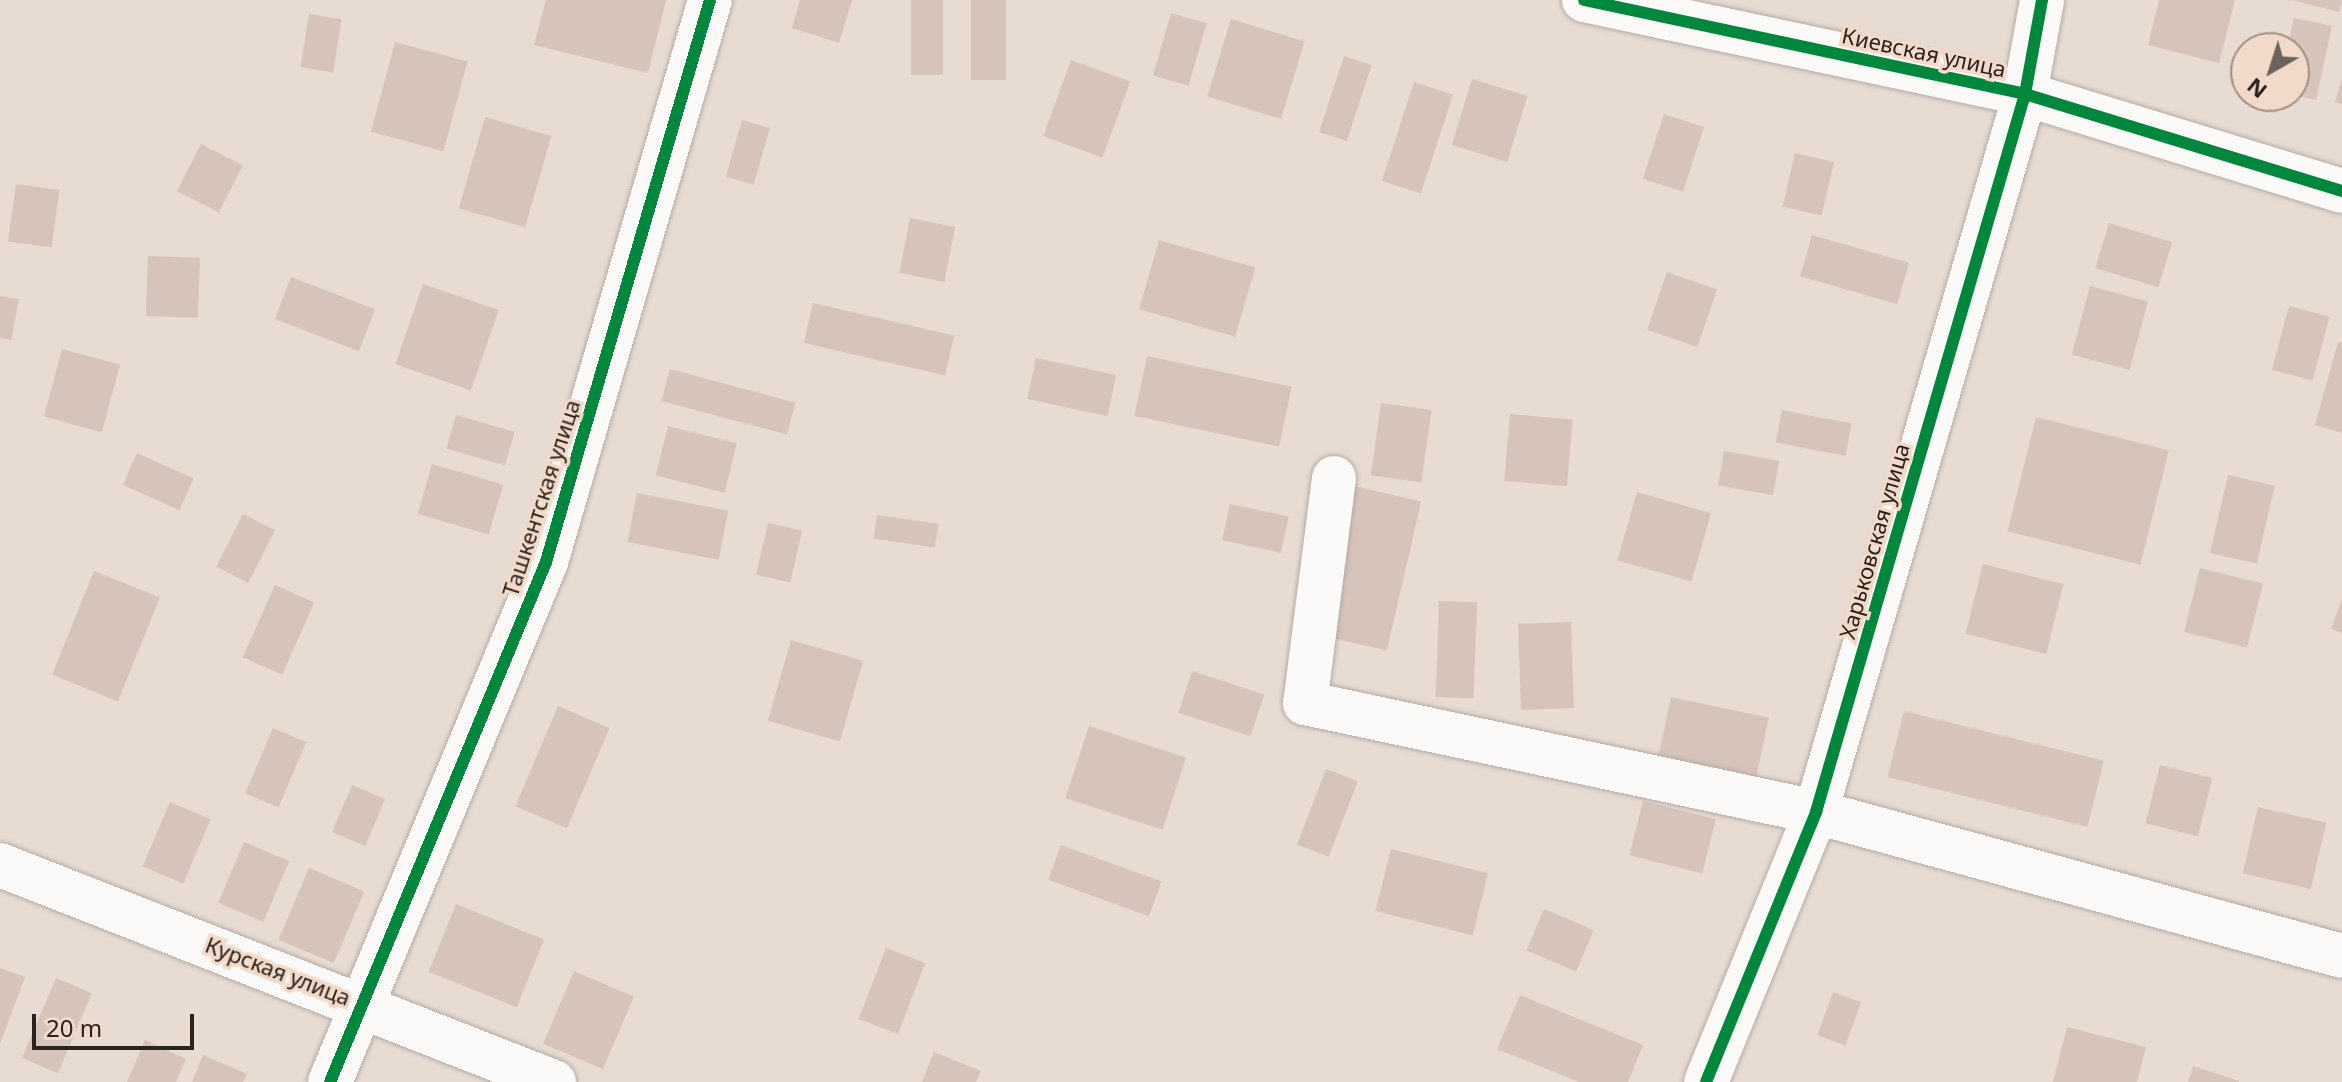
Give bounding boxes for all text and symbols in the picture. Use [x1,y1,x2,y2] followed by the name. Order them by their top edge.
[1840,22,2008,82] street label: Киевская улица
[2230,32,2310,112] north arrow
[2240,72,2273,106] text: N
[497,396,585,600] street label: Ташкентская улица
[1833,440,1915,642] street label: Харьковская улица
[202,931,354,1011] street label: Курская улица
[36,998,198,1048] scale bar
[46,1011,102,1044] text: 20 m

